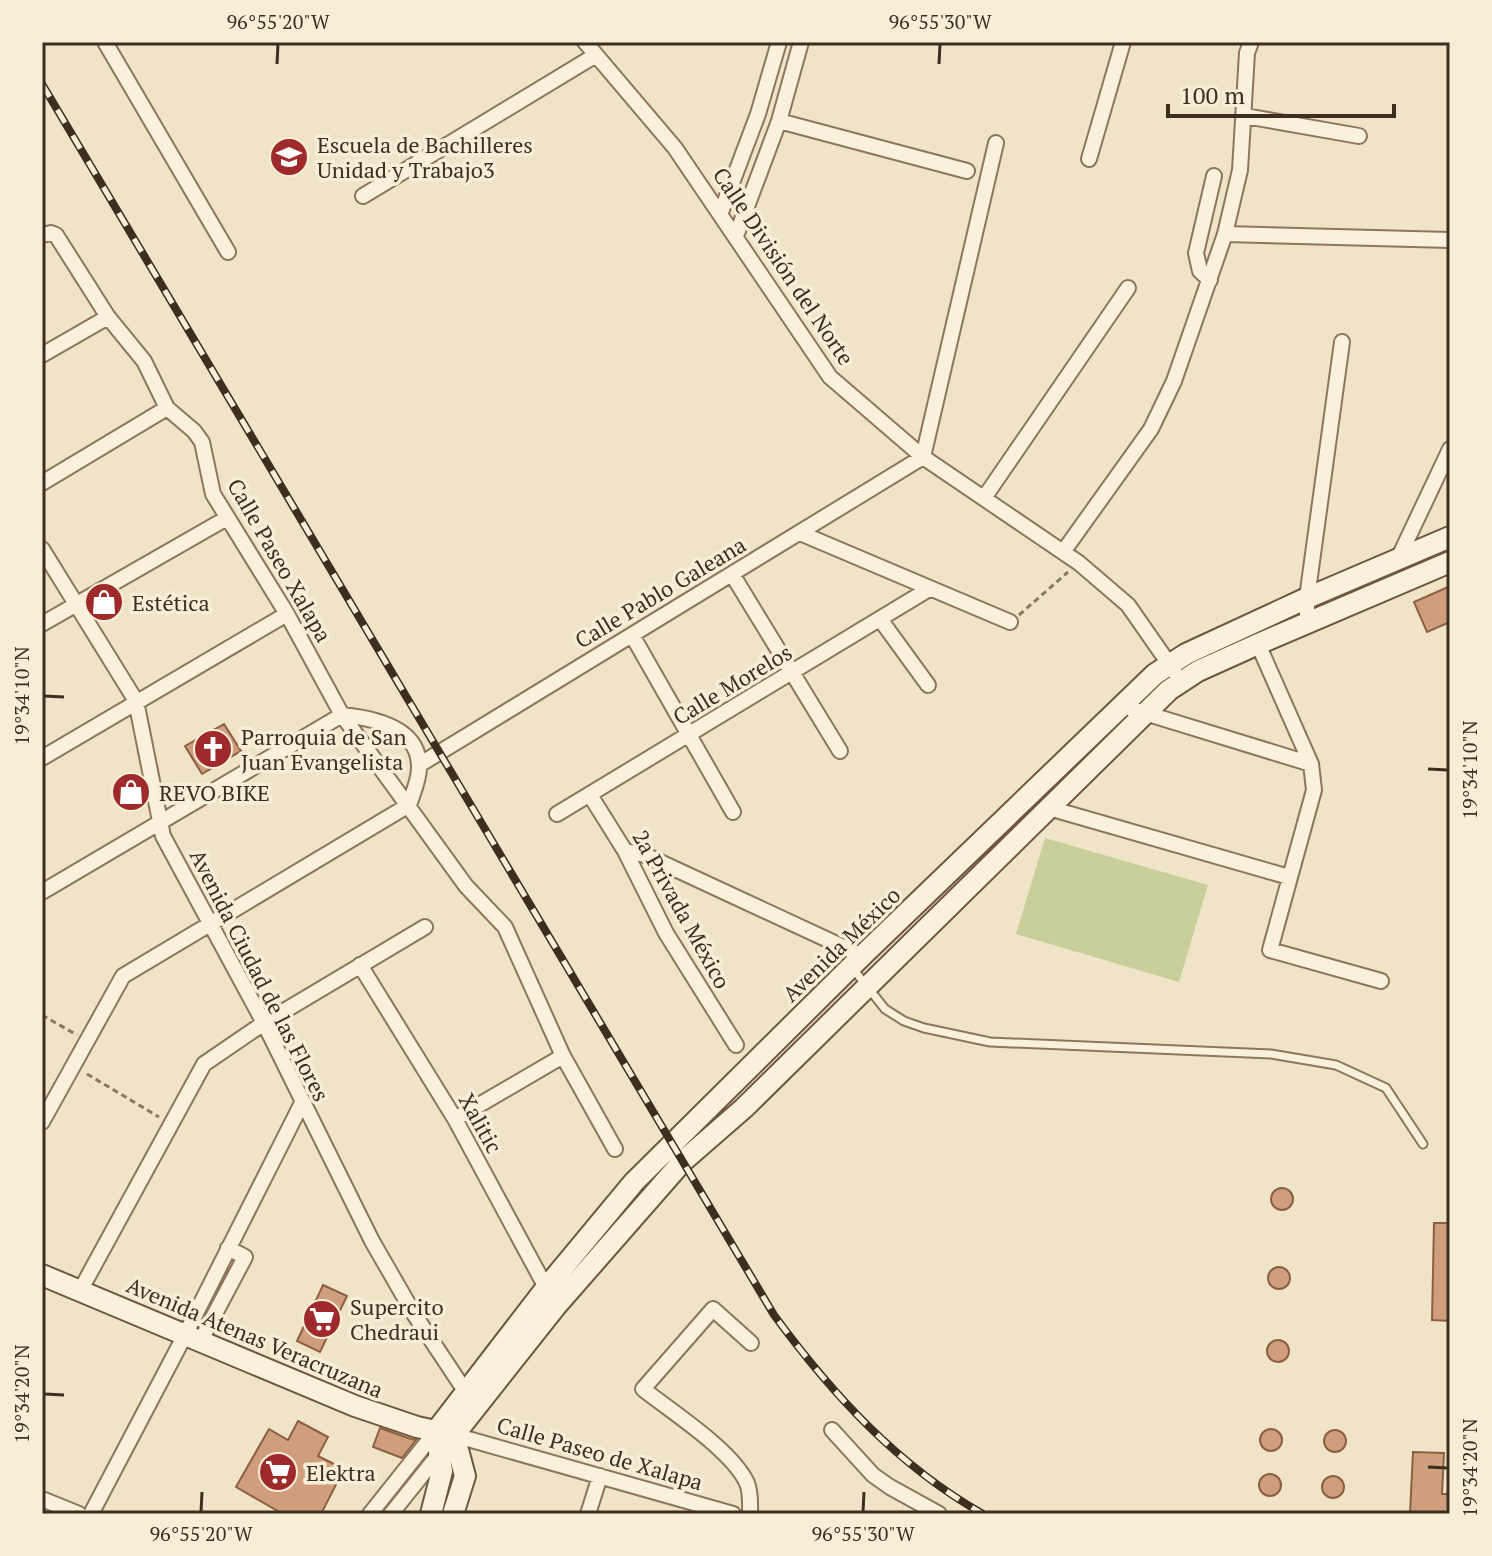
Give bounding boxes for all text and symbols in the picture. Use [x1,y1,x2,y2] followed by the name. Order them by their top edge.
[226,8,330,35] text: 96°55'20"W
[888,8,992,35] text: 96°55'30"W
[1168,68,1394,118] scale bar
[1180,79,1245,111] text: 100 m
[317,130,533,184] place label: Escuela de Bachilleres Unidad y Trabajo3
[268,136,310,178] school or university icon: Escuela de Bachilleres Unidad y Trabajo3
[707,161,861,371] street label: Calle División del Norte
[221,473,339,647] street label: Calle Paseo Xalapa
[569,529,751,655] street label: Calle Pablo Galeana
[83,581,125,623] shop icon: Estética
[132,588,210,617] place label: Estética
[667,637,797,731] street label: Calle Morelos
[8,646,35,746] text: 19°34'10"N
[1456,720,1483,820] text: 19°34'10"N
[241,722,407,776] place label: Parroquia de San Juan Evangelista
[192,728,234,770] church icon: Parroquia de San Juan Evangelista
[110,771,152,813] shop icon: REVO BIKE
[159,778,270,807] place label: REVO BIKE
[626,825,738,993] street label: 2a Privada México
[184,844,336,1106] street label: Avenida Ciudad de las Flores
[776,880,906,1008] street label: Avenida México
[453,1088,509,1158] street label: Xalitic
[122,1270,388,1404] street label: Avenida Atenas Veracruzana
[350,1292,444,1346] place label: Supercito Chedraui
[301,1298,343,1340] supermarket icon: Supercito Chedraui
[8,1344,35,1444] text: 19°34'20"N
[494,1410,706,1496] street label: Calle Paseo de Xalapa
[1456,1418,1483,1518] text: 19°34'20"N
[257,1451,299,1493] supermarket icon: Elektra
[306,1458,376,1487] place label: Elektra
[149,1520,253,1547] text: 96°55'20"W
[811,1520,915,1547] text: 96°55'30"W

